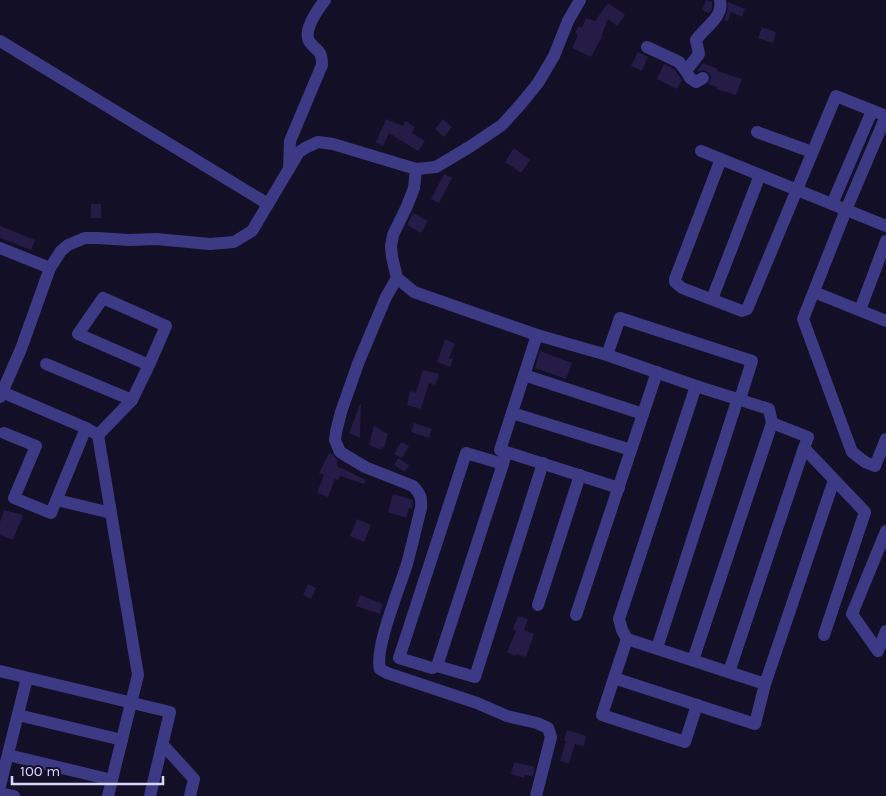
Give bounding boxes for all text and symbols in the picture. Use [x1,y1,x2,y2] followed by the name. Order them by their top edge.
[12,754,164,786] scale bar
[20,762,60,780] text: 100 m

